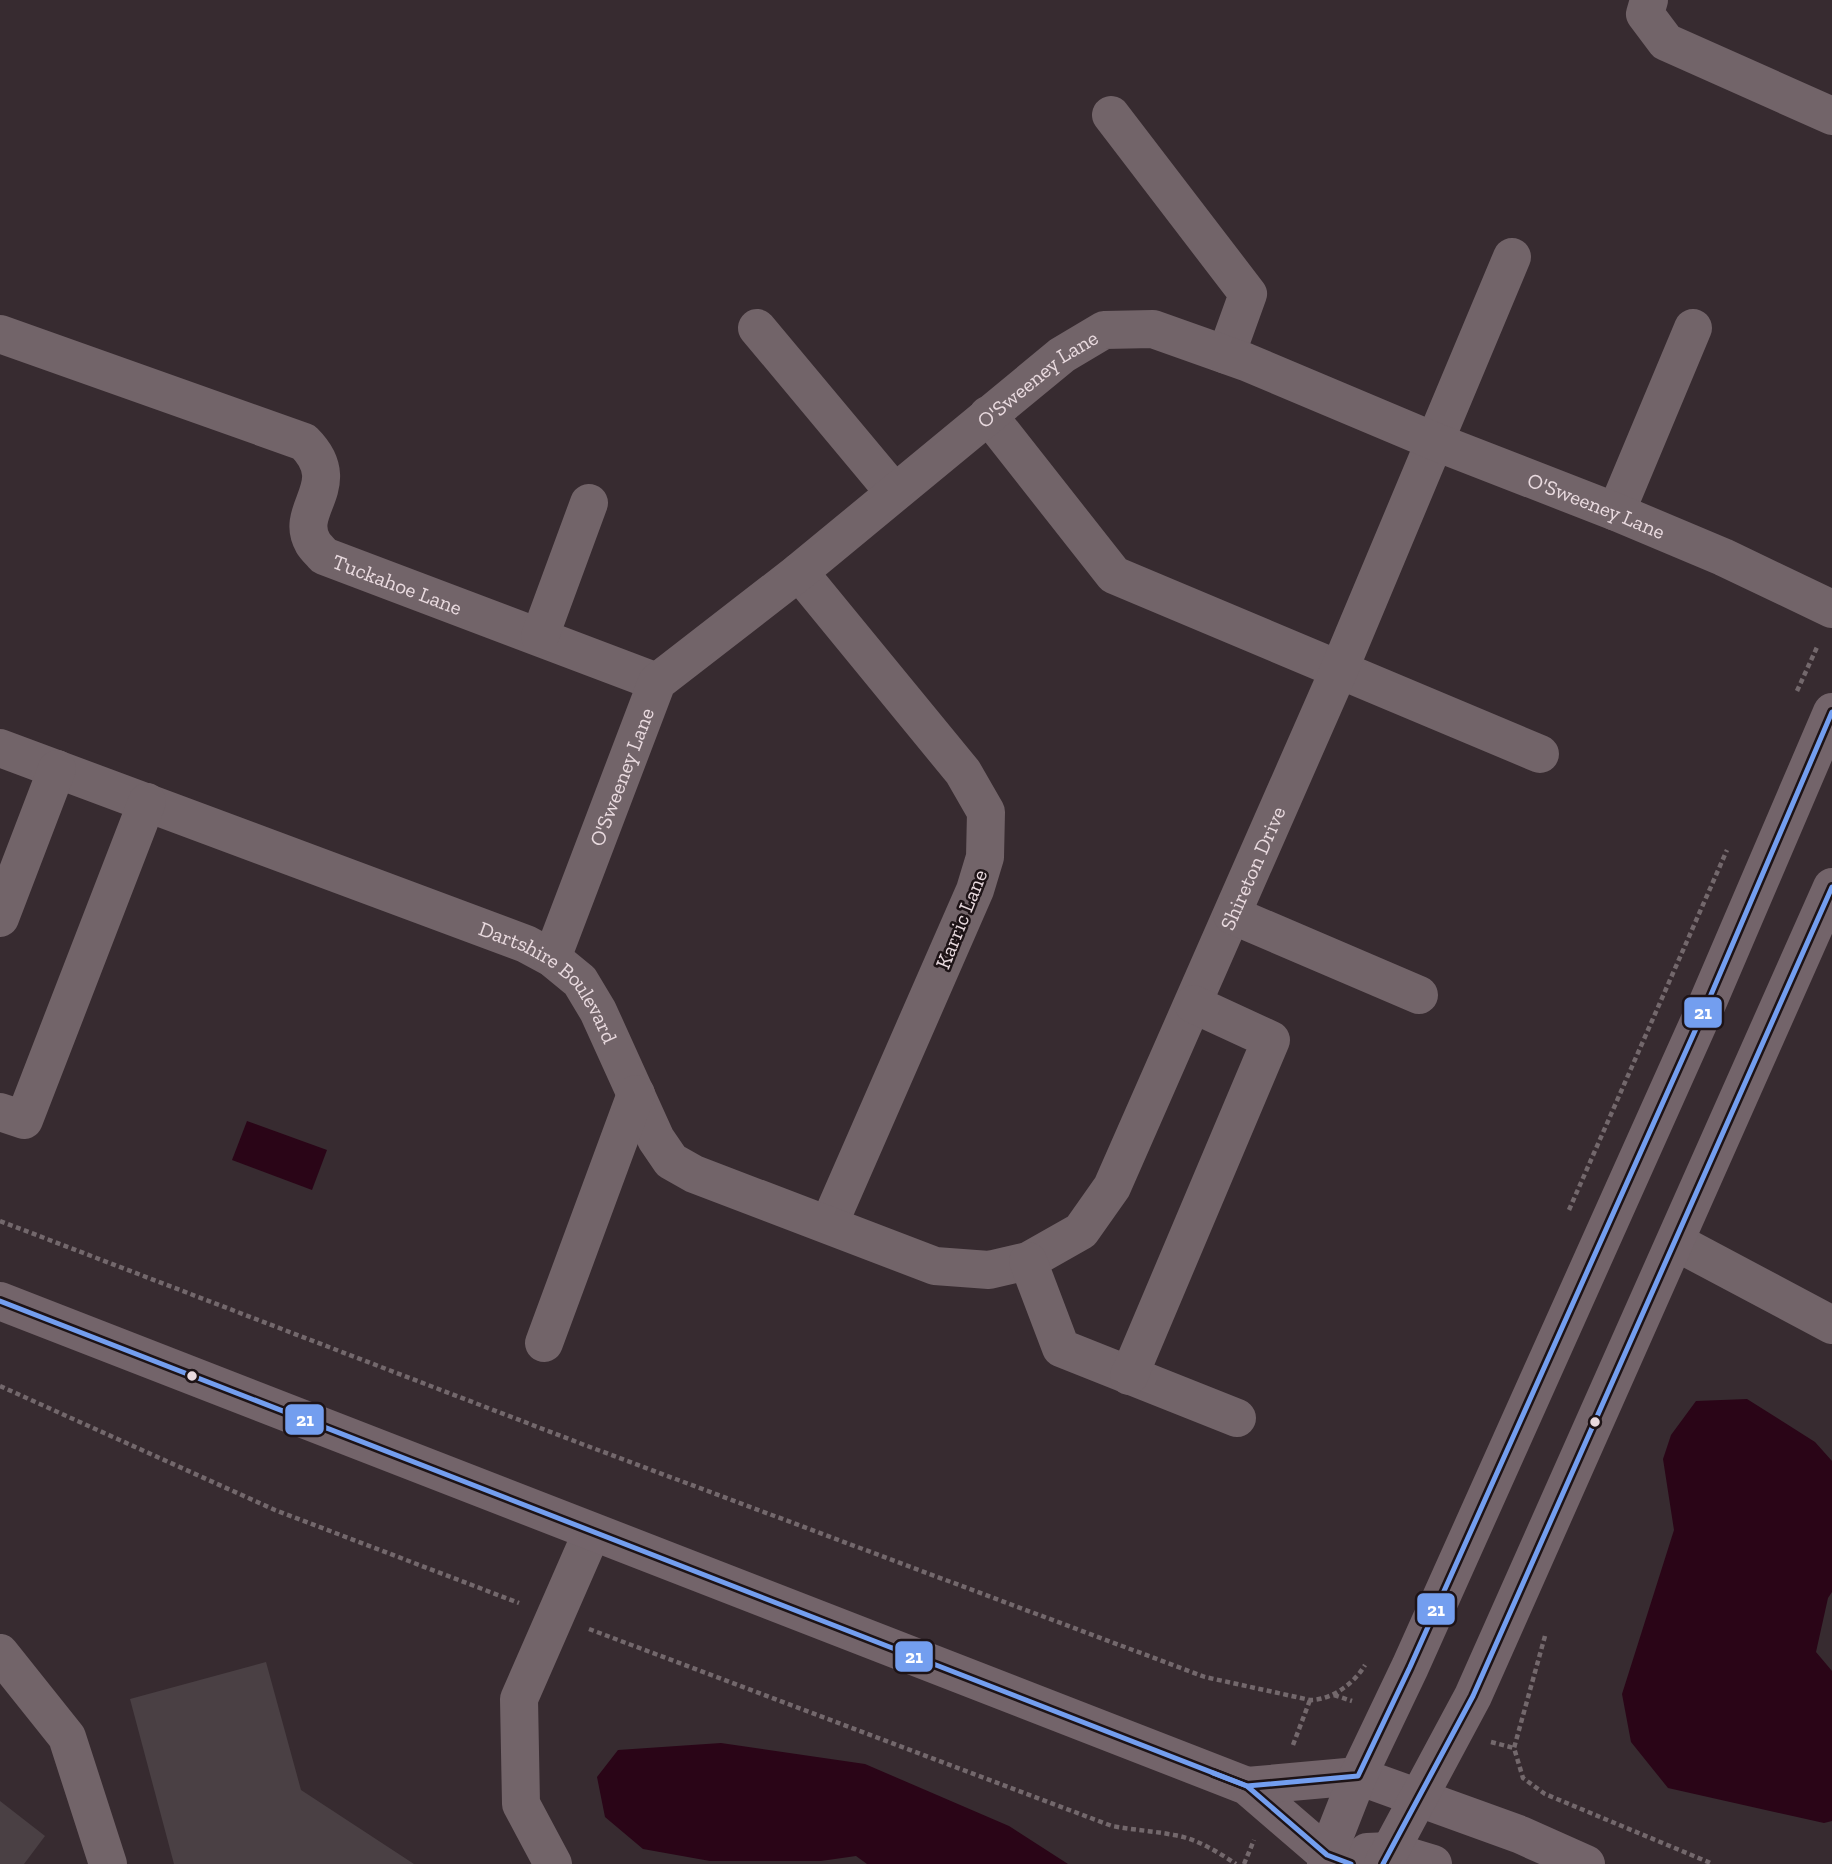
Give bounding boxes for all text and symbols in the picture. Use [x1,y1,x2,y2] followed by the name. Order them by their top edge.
[972,324,1102,433] street label: O'Sweeney Lane
[1524,466,1669,544] street label: O'Sweeney Lane
[329,548,466,620] street label: Tuckahoe Lane
[583,704,659,849] street label: O'Sweeney Lane
[1214,802,1290,934] street label: Shireton Drive
[930,865,992,972] street label: Karric Lane
[476,915,623,1047] street label: Dartshire Boulevard
[1683,996,1723,1029] line badge: 21
[1694,1001,1712,1024] text: 21
[185,1369,199,1383] unlabelled marker
[284,1403,325,1436] line badge: 21
[296,1408,314,1431] text: 21
[1588,1415,1602,1429] unlabelled marker
[1416,1592,1456,1626] line badge: 21
[1427,1598,1445,1621] text: 21
[894,1640,934,1673] line badge: 21
[905,1645,923,1668] text: 21

